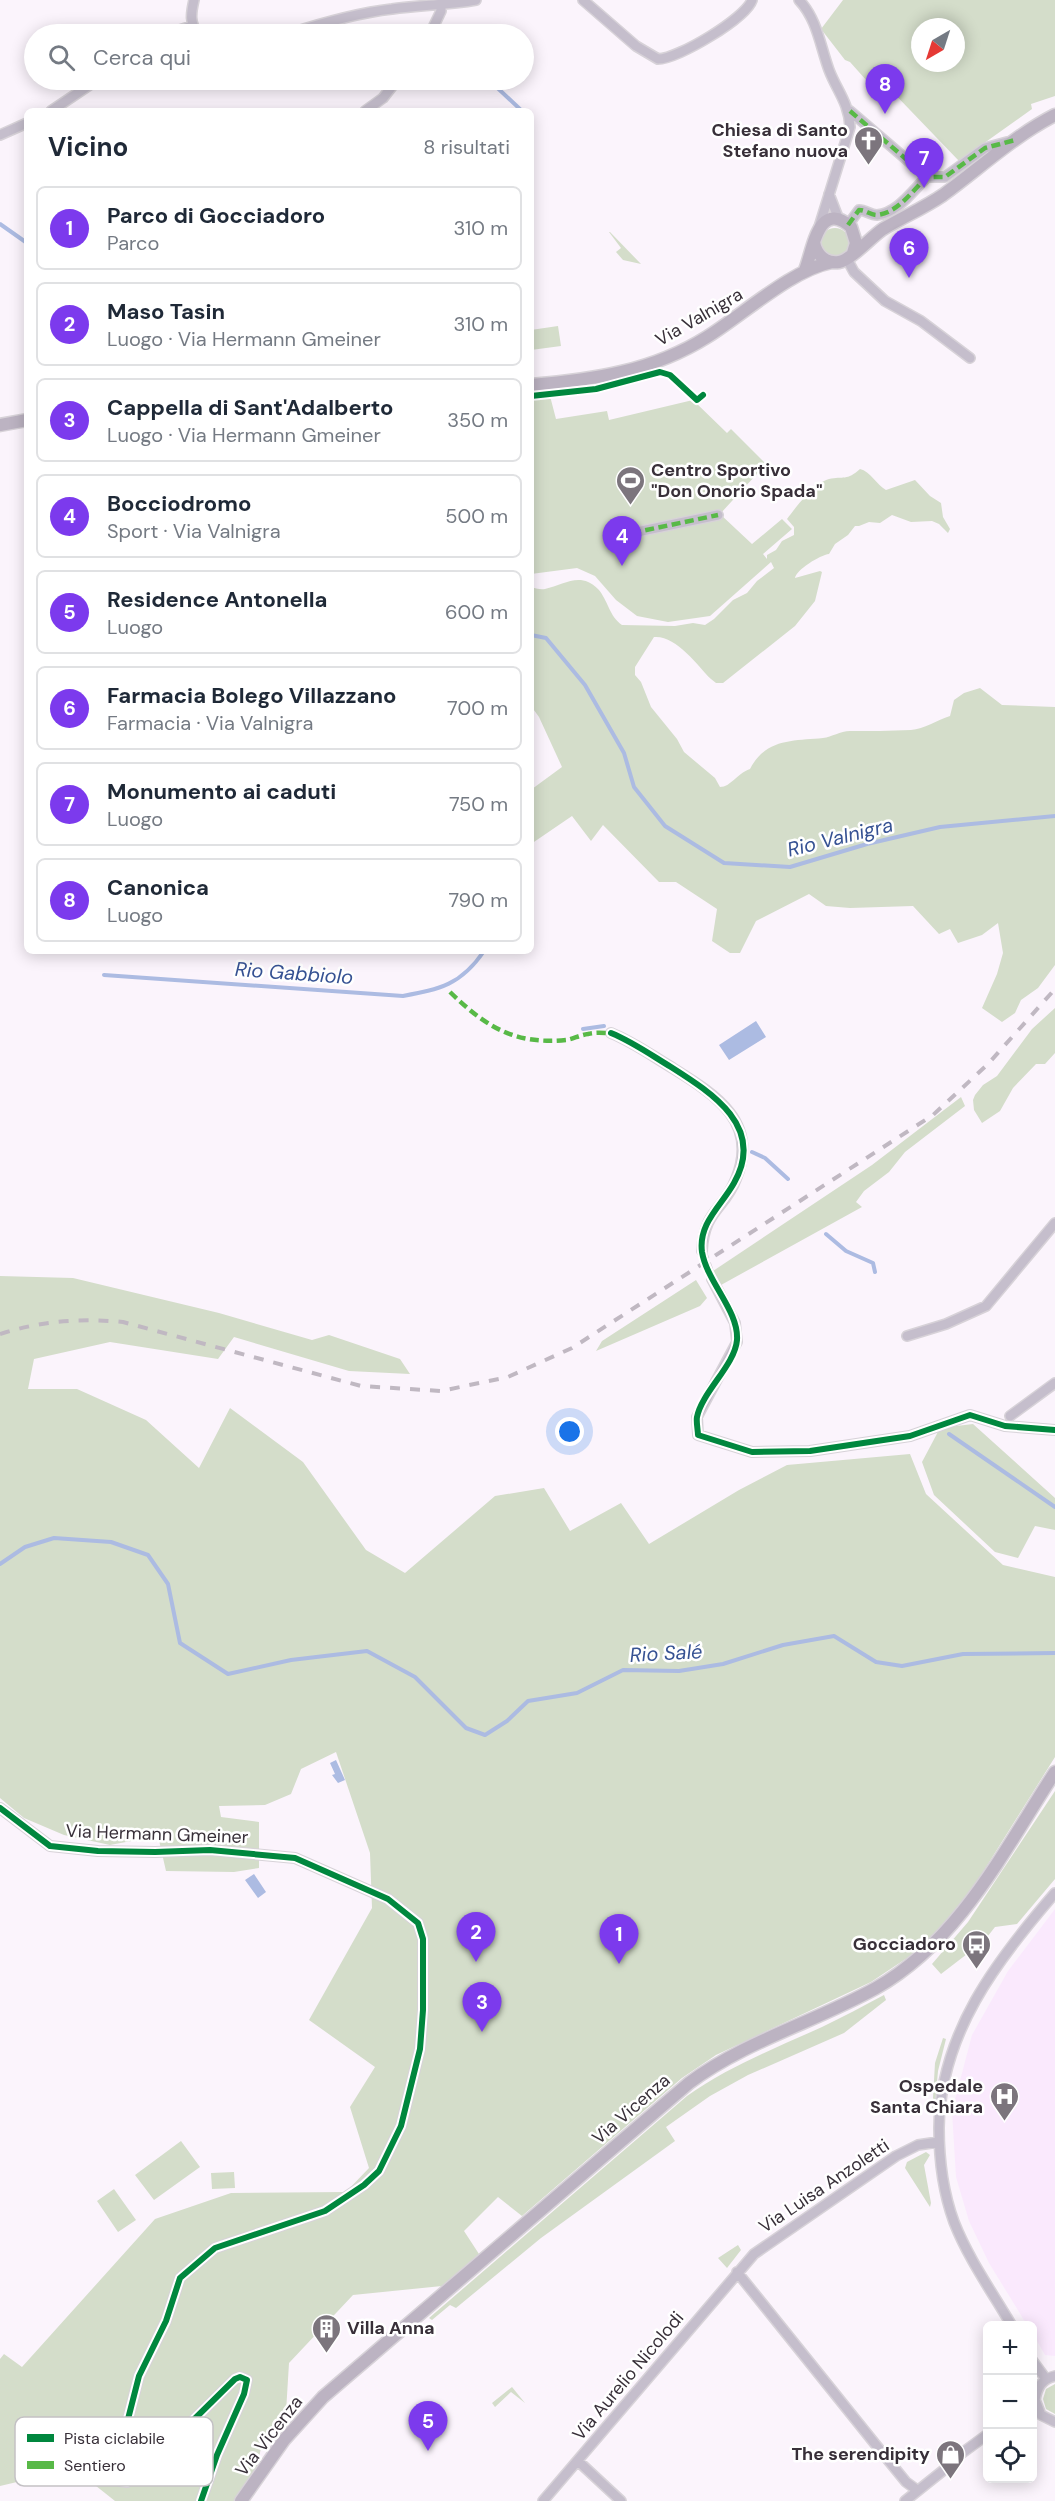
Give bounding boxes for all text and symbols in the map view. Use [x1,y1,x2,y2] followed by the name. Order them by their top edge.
[911,18,965,72] north arrow
[24,24,534,90] search box
[45,41,78,74] icon: search
[93,43,191,72] text: Cerca qui
[866,64,904,114] pin: 8
[711,118,848,163] place label: Chiesa di Santo Stefano nuova
[853,124,885,166] church icon: Chiesa di Santo Stefano nuova
[48,130,128,164] text: Vicino
[423,134,510,160] text: 8 risultati
[904,138,944,188] pin: 7
[107,201,325,230] text: Parco di Gocciadoro
[66,215,73,241] text: 1
[453,215,508,241] text: 310 m
[890,228,928,278] pin: 6
[107,230,159,256] text: Parco
[651,282,747,352] street label: Via Valnigra
[107,297,225,326] text: Maso Tasin
[64,311,75,337] text: 2
[453,311,508,337] text: 310 m
[107,326,381,352] text: Luogo · Via Hermann Gmeiner
[107,393,393,422] text: Cappella di Sant'Adalberto
[63,407,76,433] text: 3
[447,407,508,433] text: 350 m
[107,422,381,448] text: Luogo · Via Hermann Gmeiner
[651,458,823,503] place label: Centro Sportivo "Don Onorio Spada"
[614,464,646,506] sports icon: Centro Sportivo "Don Onorio Spada"
[107,489,251,518] text: Bocciodromo
[63,503,76,529] text: 4
[445,503,508,529] text: 500 m
[602,516,642,566] pin: 4
[107,518,281,544] text: Sport · Via Valnigra
[107,585,328,614] text: Residence Antonella
[63,599,76,625] text: 5
[445,599,508,625] text: 600 m
[107,614,163,640] text: Luogo
[107,681,396,710] text: Farmacia Bolego Villazzano
[63,695,76,721] text: 6
[447,695,508,721] text: 700 m
[107,710,313,736] text: Farmacia · Via Valnigra
[107,777,336,806] text: Monumento ai caduti
[64,791,75,817] text: 7
[449,791,508,817] text: 750 m
[107,806,163,832] text: Luogo
[784,811,896,863] water label: Rio Valnigra
[107,873,209,902] text: Canonica
[63,887,76,913] text: 8
[448,887,508,913] text: 790 m
[107,902,163,928] text: Luogo
[234,956,354,990] water label: Rio Gabbiolo
[555,1417,584,1446] your location
[629,1638,703,1668] water label: Rio Salé
[65,1819,249,1849] street label: Via Hermann Gmeiner
[456,1912,496,1962] pin: 2
[600,1914,638,1964] pin: 1
[961,1928,993,1970] bus stop icon: Gocciadoro
[853,1932,956,1956] place label: Gocciadoro
[462,1982,502,2032] pin: 3
[587,2068,675,2150] street label: Via Vicenza
[870,2074,983,2119] place label: Ospedale Santa Chiara
[988,2080,1020,2122] hospital icon: Ospedale Santa Chiara
[754,2133,894,2239] street label: Via Luisa Anzoletti
[567,2306,689,2446] street label: Via Aurelio Nicolodi
[310,2312,342,2354] building icon: Villa Anna
[347,2316,435,2340] place label: Villa Anna
[983,2321,1037,2483] map controls
[983,2321,1037,2375] button: +
[983,2375,1037,2429] button: −
[230,2391,308,2481] street label: Via Vicenza
[408,2402,448,2451] pin: 5
[15,2417,213,2486] legend
[64,2428,165,2449] text: Pista ciclabile
[983,2429,1037,2483] button: locate
[935,2438,967,2480] shop icon: The serendipity
[791,2442,930,2466] place label: The serendipity
[64,2455,126,2476] text: Sentiero

